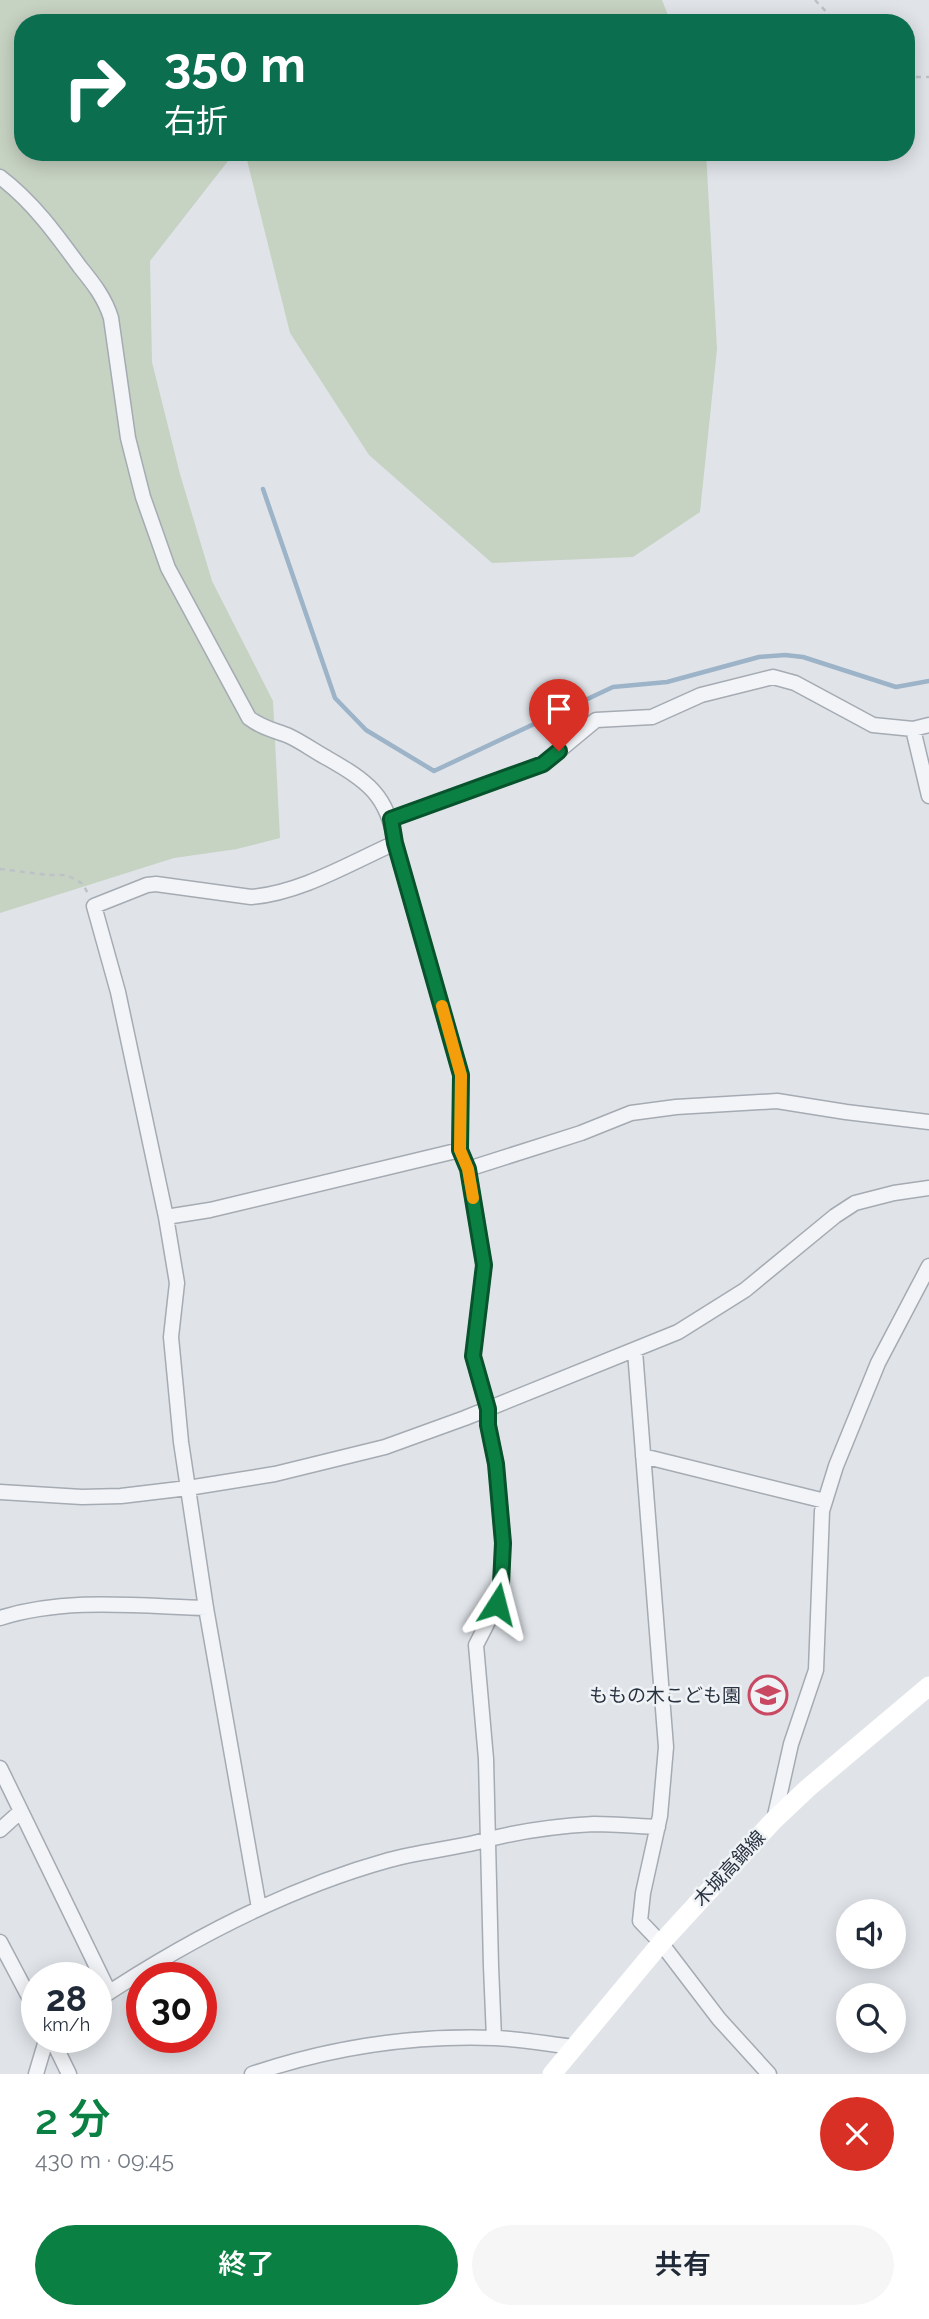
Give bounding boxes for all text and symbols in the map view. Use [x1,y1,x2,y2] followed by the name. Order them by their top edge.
[164,36,306,93] text: 350 m
[49,42,140,133] icon: right
[164,102,228,139] text: 右折
[529,679,589,751] pin
[540,690,578,728] icon: arrive
[460,1567,534,1641] position arrow
[747,1674,789,1716] school or university icon: ももの木こども園
[589,1684,741,1706] place label: ももの木こども園
[689,1826,769,1910] street label: 木城高鍋線
[836,1899,906,2053] map controls
[836,1899,906,1969] button: sound
[126,1962,217,2053] speed limit sign: 30
[46,1978,87,2019] text: 28
[836,1983,906,2053] button: search
[43,2014,90,2035] text: km/h
[35,2095,110,2144] text: 2 分
[820,2097,894,2171] button: close
[35,2146,174,2173] text: 430 m · 09:45
[35,2225,458,2305] button: 終了
[472,2225,894,2305] button: 共有

